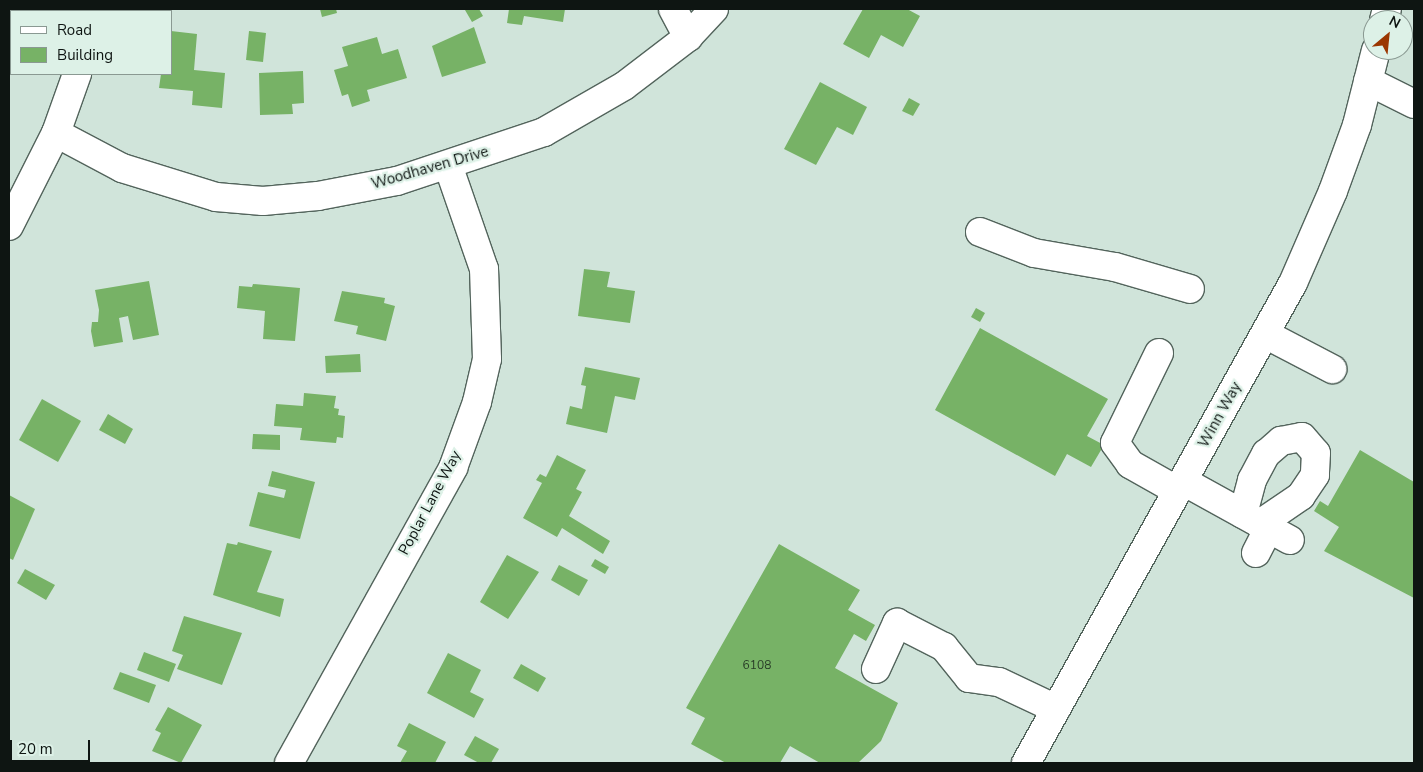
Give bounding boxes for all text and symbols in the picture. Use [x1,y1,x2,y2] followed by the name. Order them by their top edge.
[10,10,172,75] legend
[1363,10,1413,60] north arrow
[1386,11,1404,33] text: N
[57,20,92,40] text: Road
[57,45,113,65] text: Building
[369,143,491,193] street label: Woodhaven Drive
[1195,379,1245,451] street label: Winn Way
[395,448,465,558] street label: Poplar Lane Way
[743,659,771,673] house number: 6108
[12,730,92,762] scale bar
[18,739,53,759] text: 20 m

